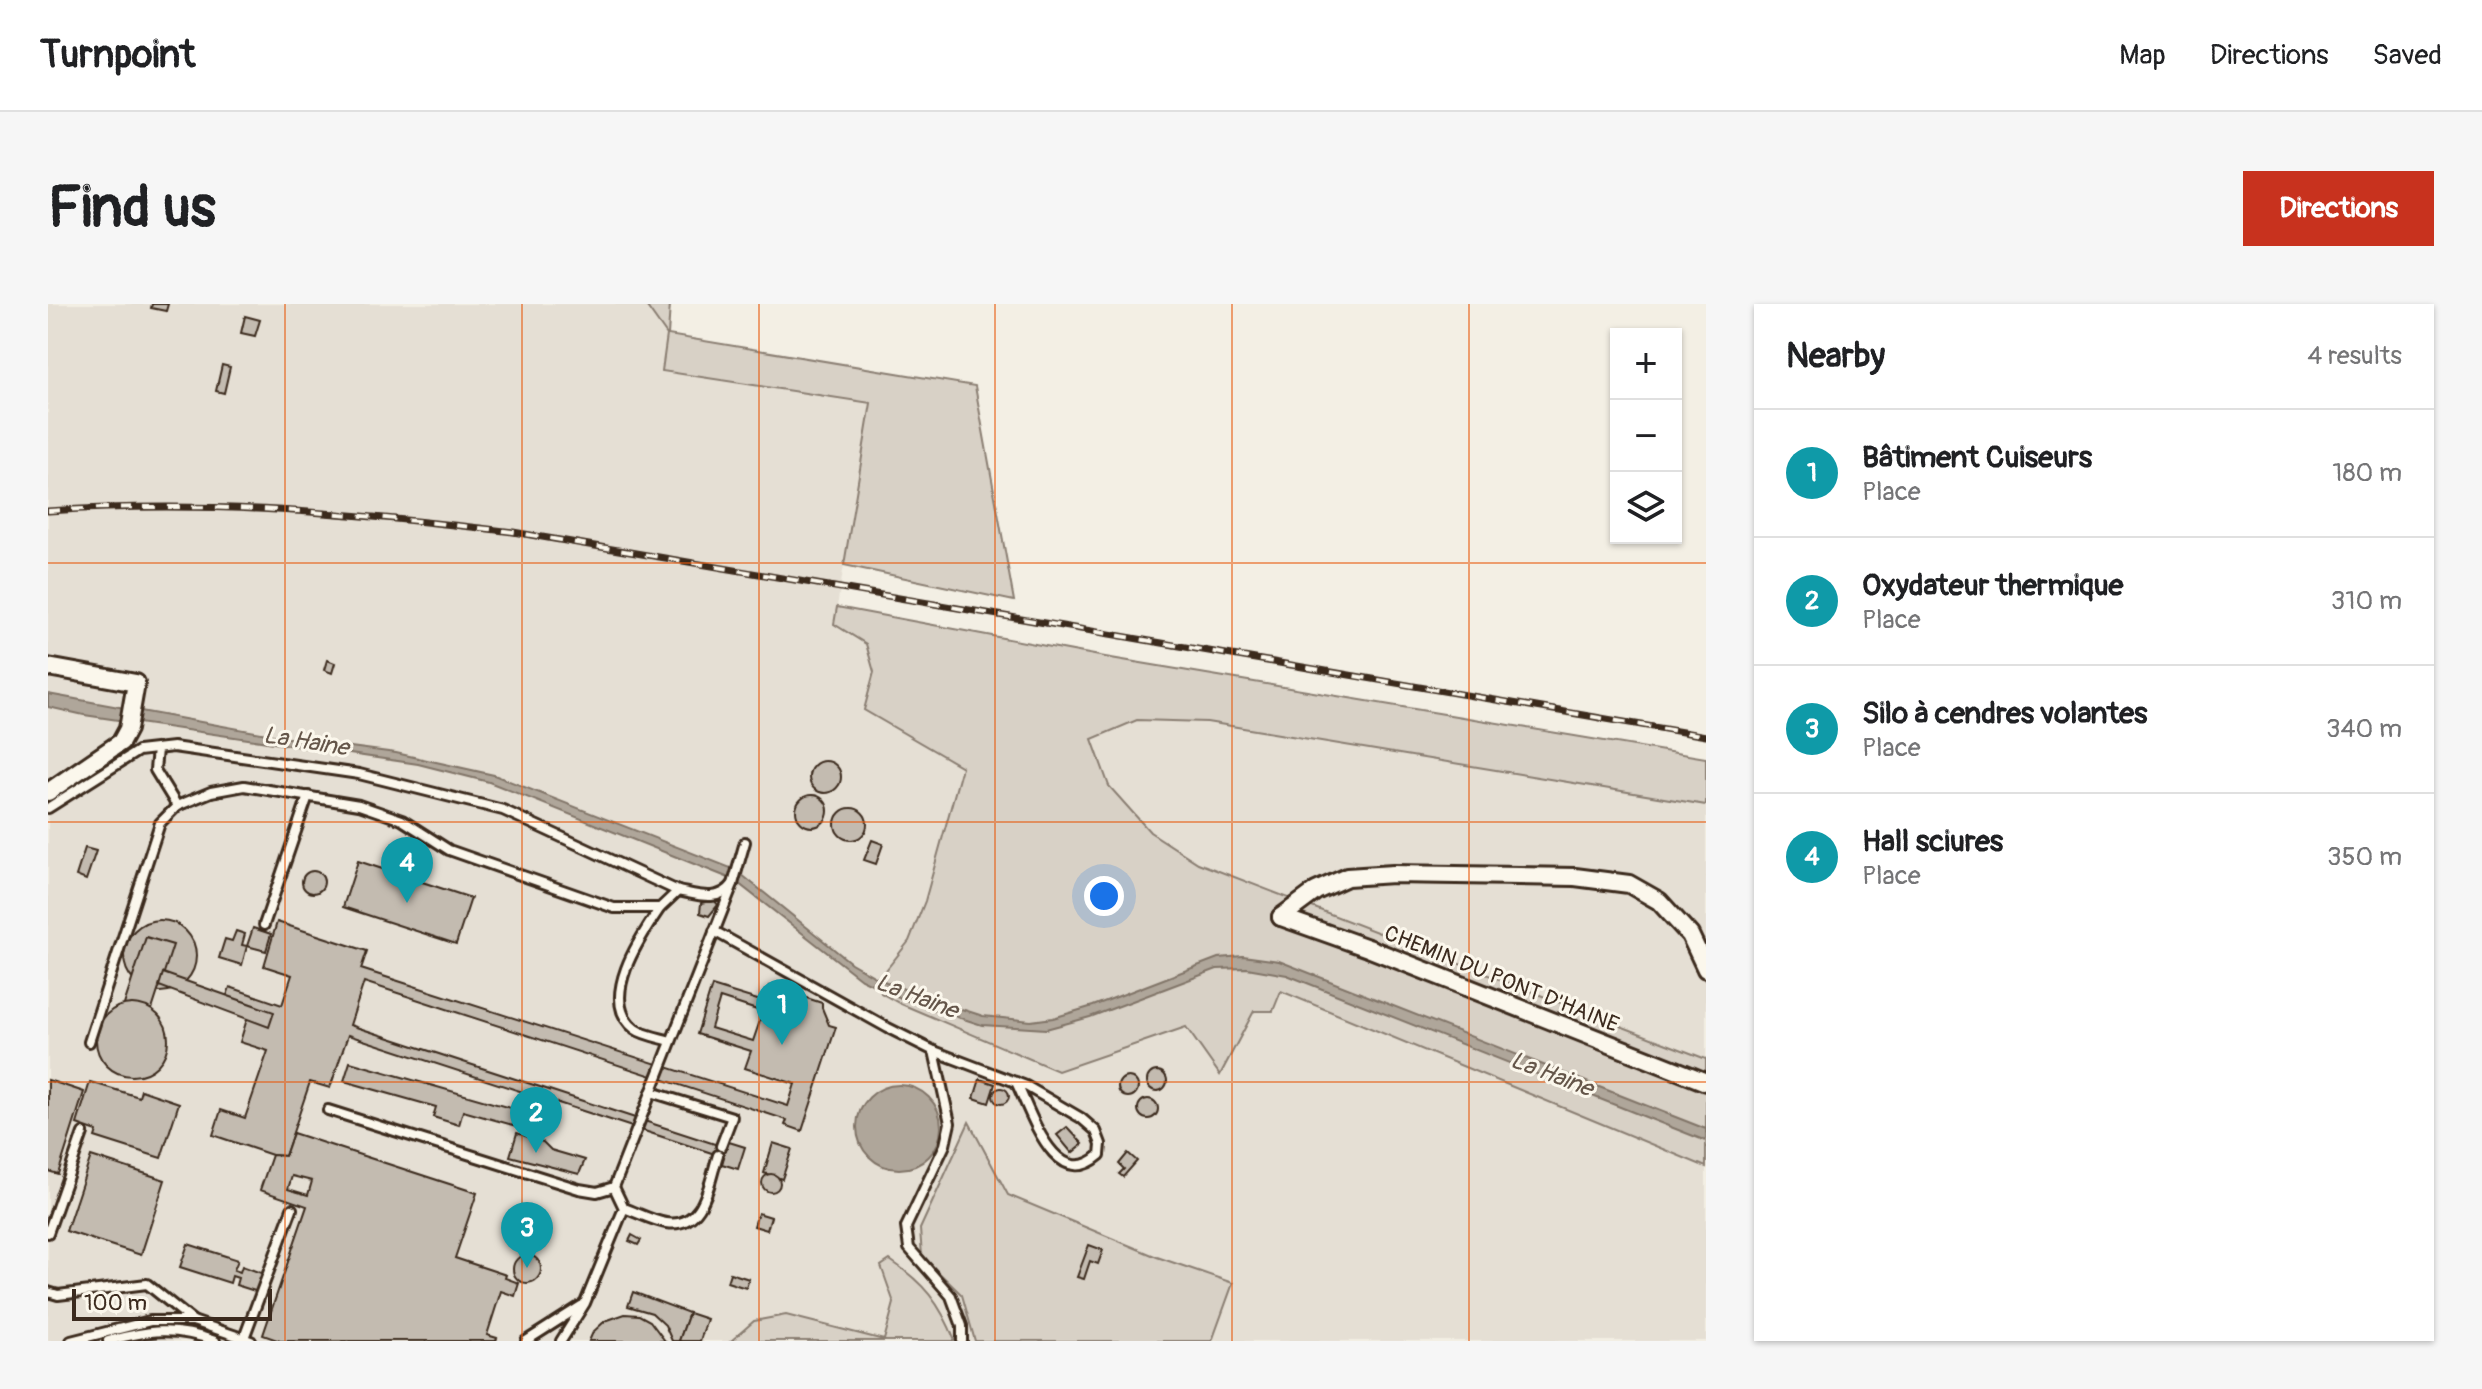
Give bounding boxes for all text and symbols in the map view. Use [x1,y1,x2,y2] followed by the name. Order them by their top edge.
[40,31,195,79] text: Turnpoint
[2119,38,2166,73] text: Map
[2210,38,2329,73] text: Directions
[2373,38,2442,73] text: Saved
[2243,171,2434,246] button: Directions
[48,174,216,243] text: Find us
[1610,328,1682,544] map controls
[1610,328,1682,400] button: +
[1786,335,1885,378] text: Nearby
[2307,340,2402,372] text: 4 results
[1610,400,1682,472] button: −
[1862,439,2092,476] text: Bâtiment Cuiseurs
[1807,457,1817,489] text: 1
[2332,457,2402,489] text: 180 m
[1610,472,1682,544] button: layers
[1862,476,1921,508] text: Place
[1862,567,2123,604] text: Oxydateur thermique
[1805,585,1819,617] text: 2
[2331,585,2402,617] text: 310 m
[1862,604,1921,636] text: Place
[1862,695,2148,732] text: Silo à cendres volantes
[1805,713,1819,745] text: 3
[2326,713,2402,745] text: 340 m
[261,720,353,763] water label: La Haine
[1862,732,1921,764] text: Place
[1862,823,2003,860] text: Hall sciures
[381,837,433,903] pin: 4
[1804,841,1820,873] text: 4
[2327,841,2402,873] text: 350 m
[1862,860,1921,892] text: Place
[1084,876,1124,916] your location
[1380,919,1623,1039] street label: CHEMIN DU PONT D'HAINE
[872,968,964,1026] water label: La Haine
[756,979,808,1045] pin: 1
[1507,1046,1599,1104] water label: La Haine
[510,1087,562,1153] pin: 2
[501,1202,553,1268] pin: 3
[72,1285,272,1321] scale bar
[84,1289,147,1317] text: 100 m

